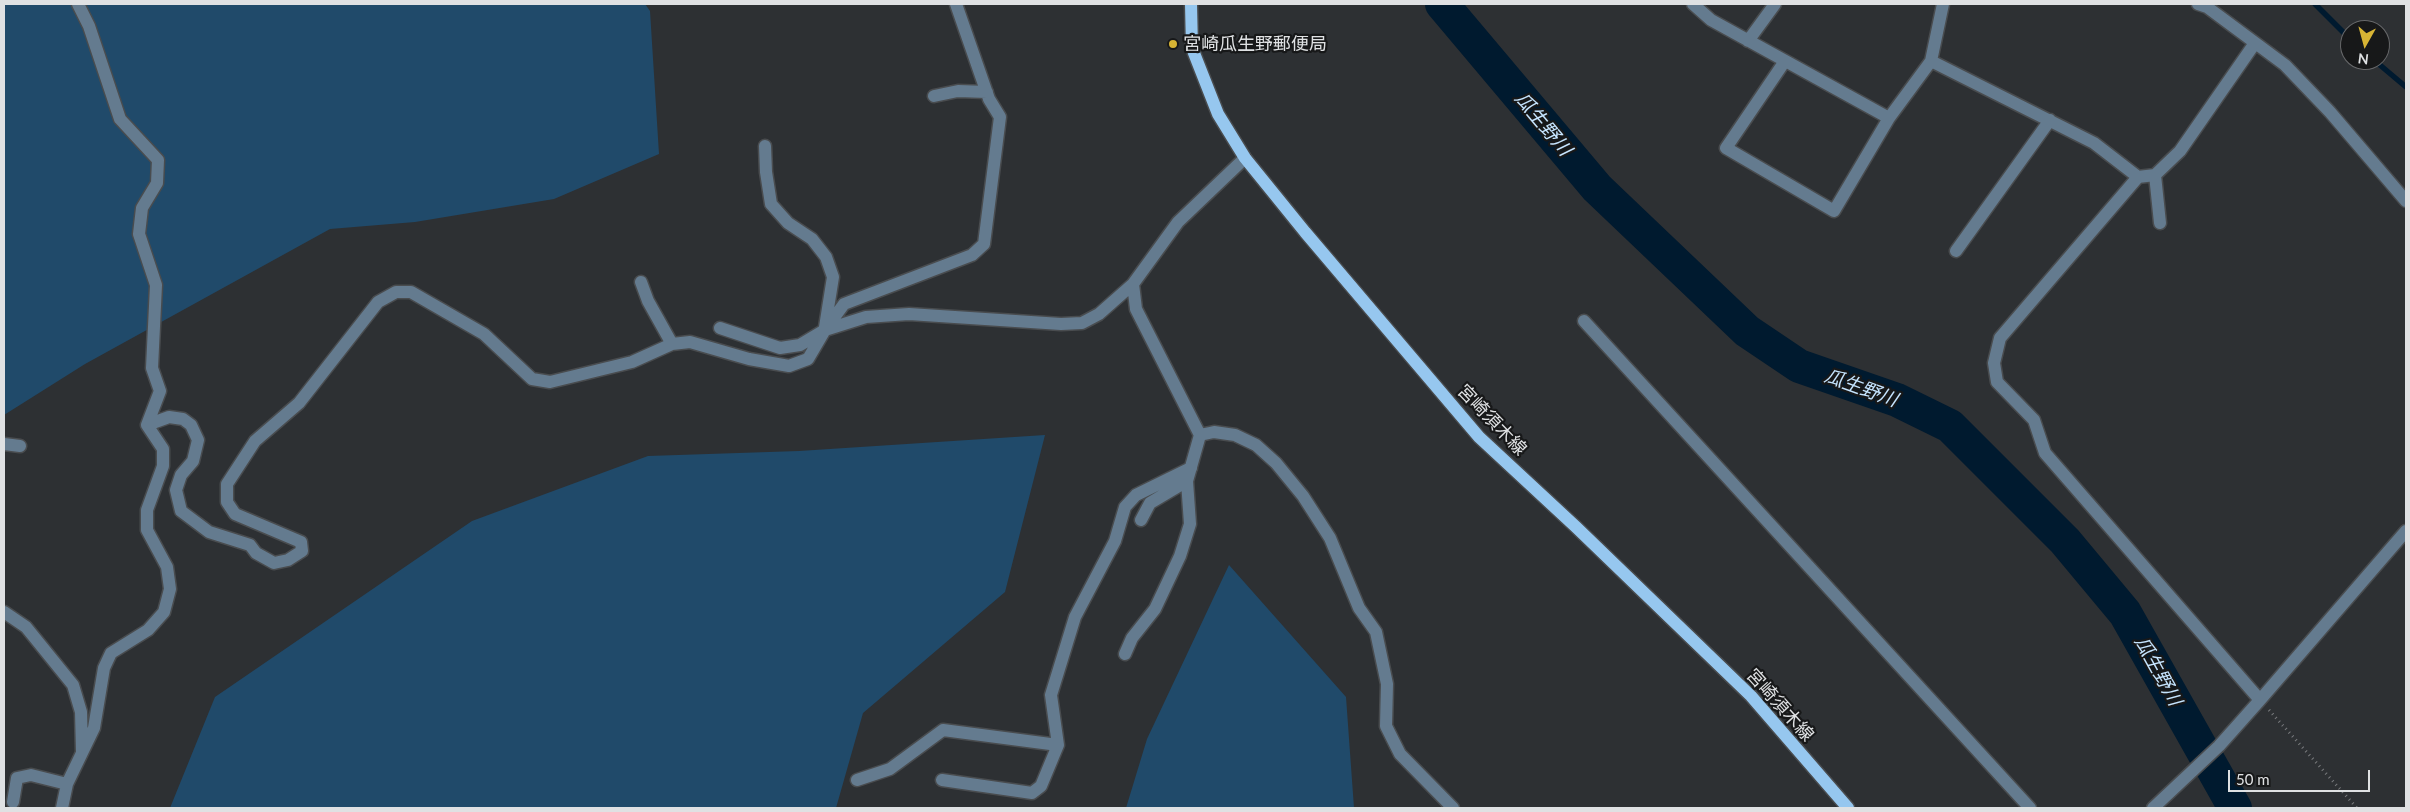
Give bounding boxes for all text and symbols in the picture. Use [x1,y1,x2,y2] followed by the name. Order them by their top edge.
[2340,20,2390,70] north arrow
[1183,33,1327,55] place label: 宮崎瓜生野郵便局
[1167,38,1179,50] marker: 宮崎瓜生野郵便局
[2357,50,2370,68] text: N
[1510,88,1576,160] water label: 瓜生野川
[1821,364,1901,412] water label: 瓜生野川
[1453,380,1531,460] street label: 宮崎須木線
[2130,632,2186,710] water label: 瓜生野川
[1742,664,1818,746] street label: 宮崎須木線
[2230,760,2372,792] scale bar
[2236,770,2270,788] text: 50 m

